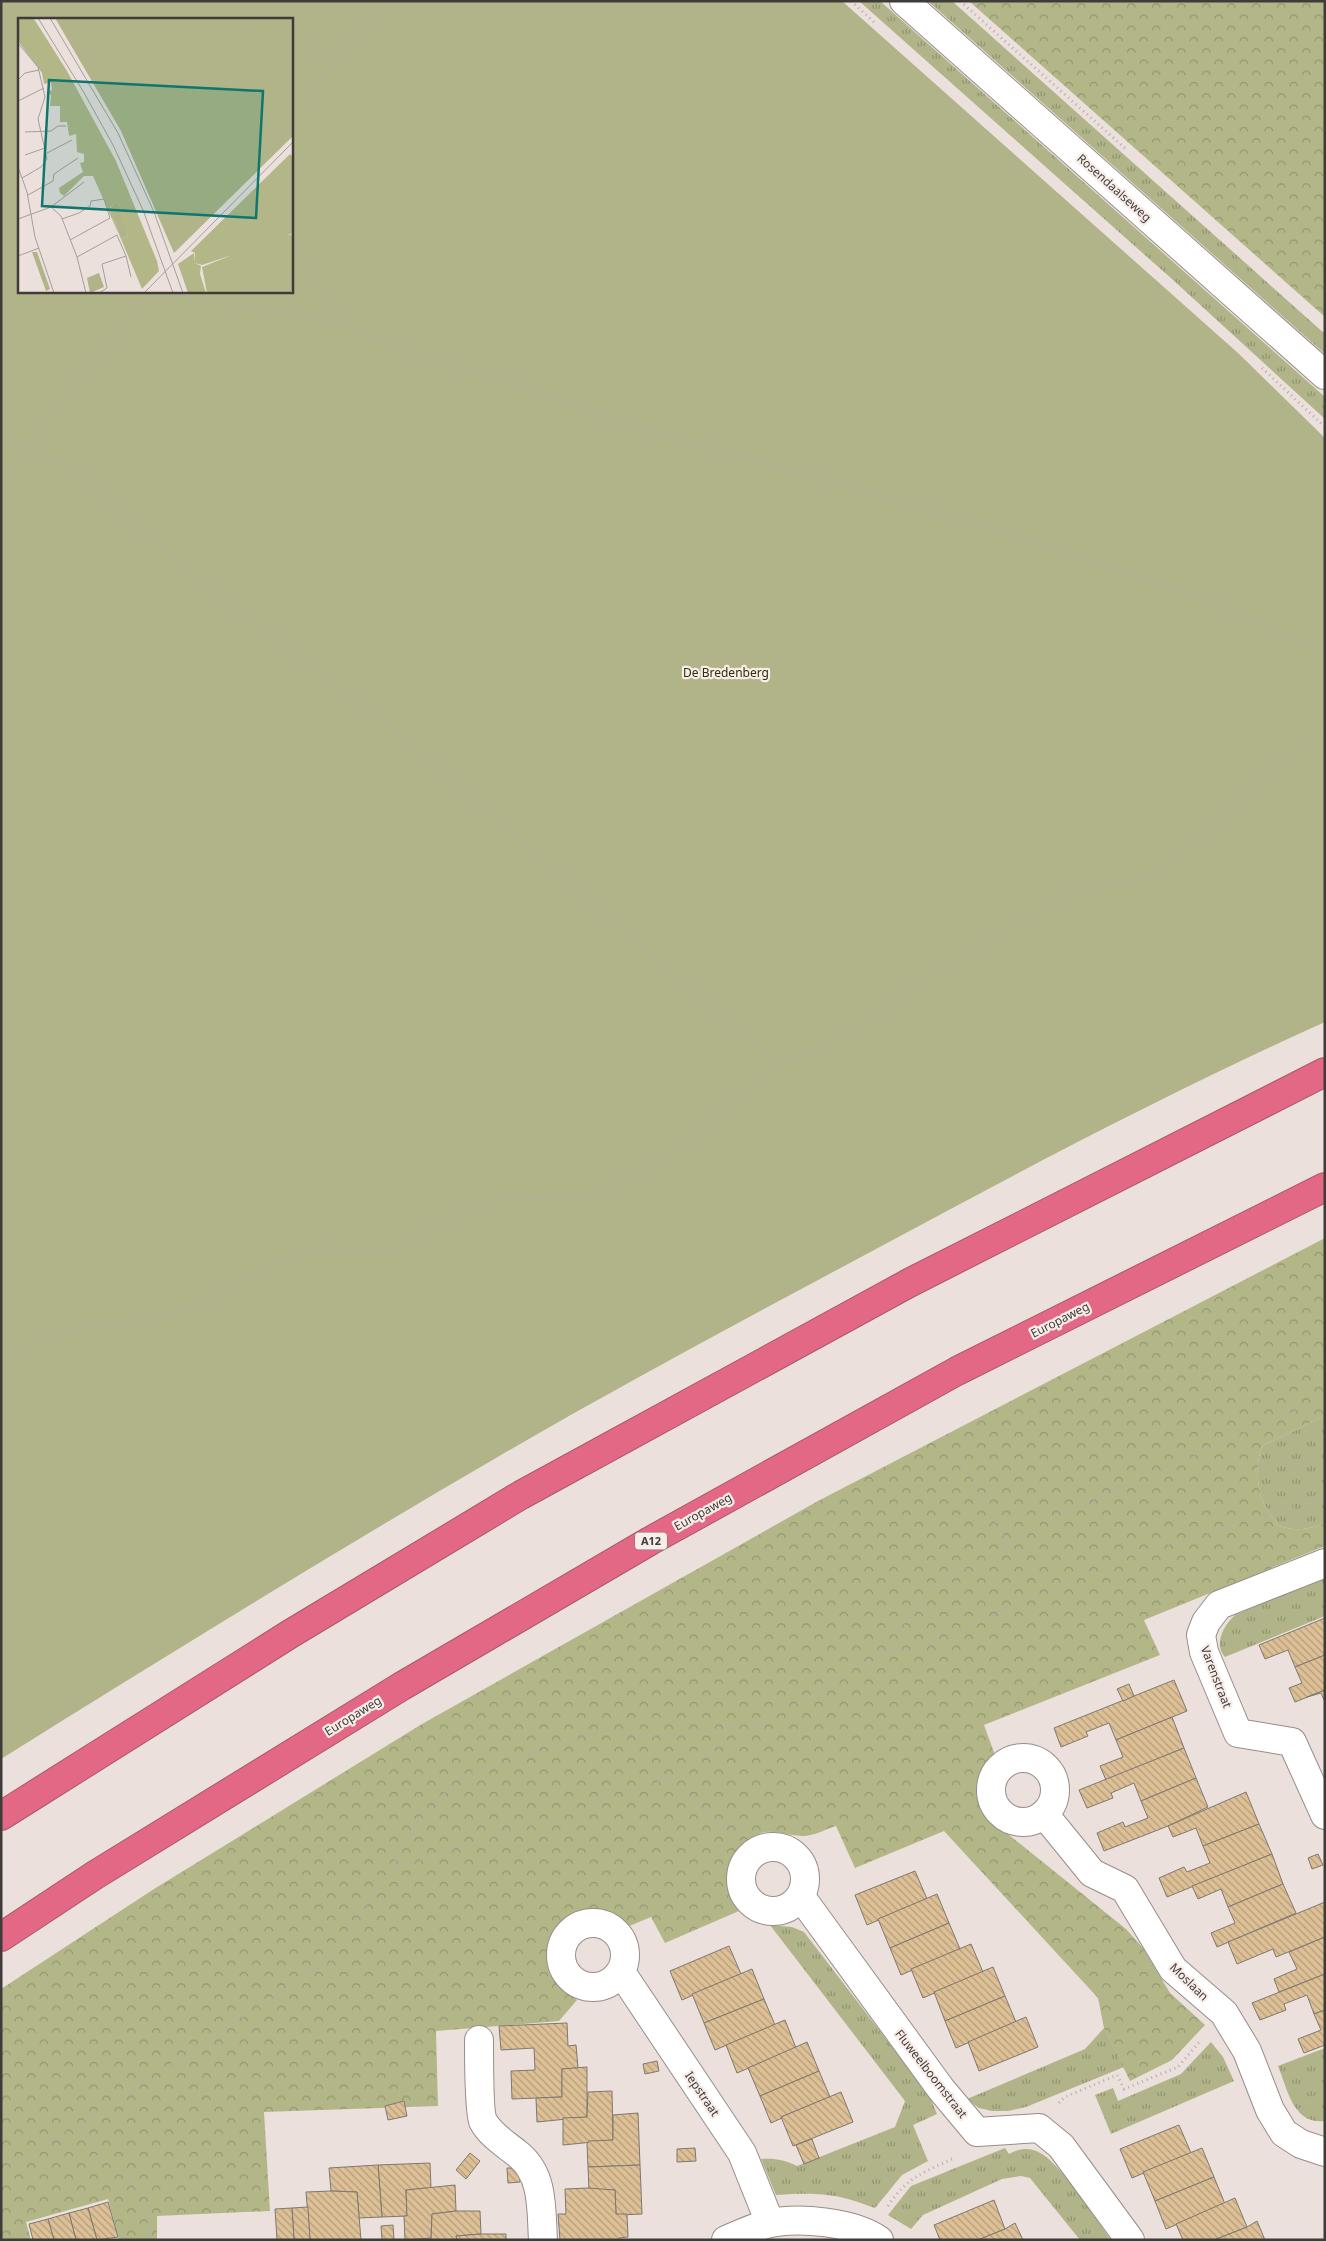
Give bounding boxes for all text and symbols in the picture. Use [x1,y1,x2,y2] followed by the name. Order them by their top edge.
[18,18,292,292] inset map
[1074,150,1155,226] street label: Rosendaalseweg
[683,664,769,681] park label: De Bredenberg
[1028,1298,1092,1342] street label: Europaweg
[671,1489,735,1534] street label: Europaweg
[635,1532,667,1550] road number: A12
[1197,1643,1236,1711] street label: Varenstraat
[321,1691,384,1740] street label: Europaweg
[1166,1959,1212,2004] street label: Moslaan
[891,2026,972,2122] street label: Fluweelboomstraat
[681,2068,724,2120] street label: Iepstraat

